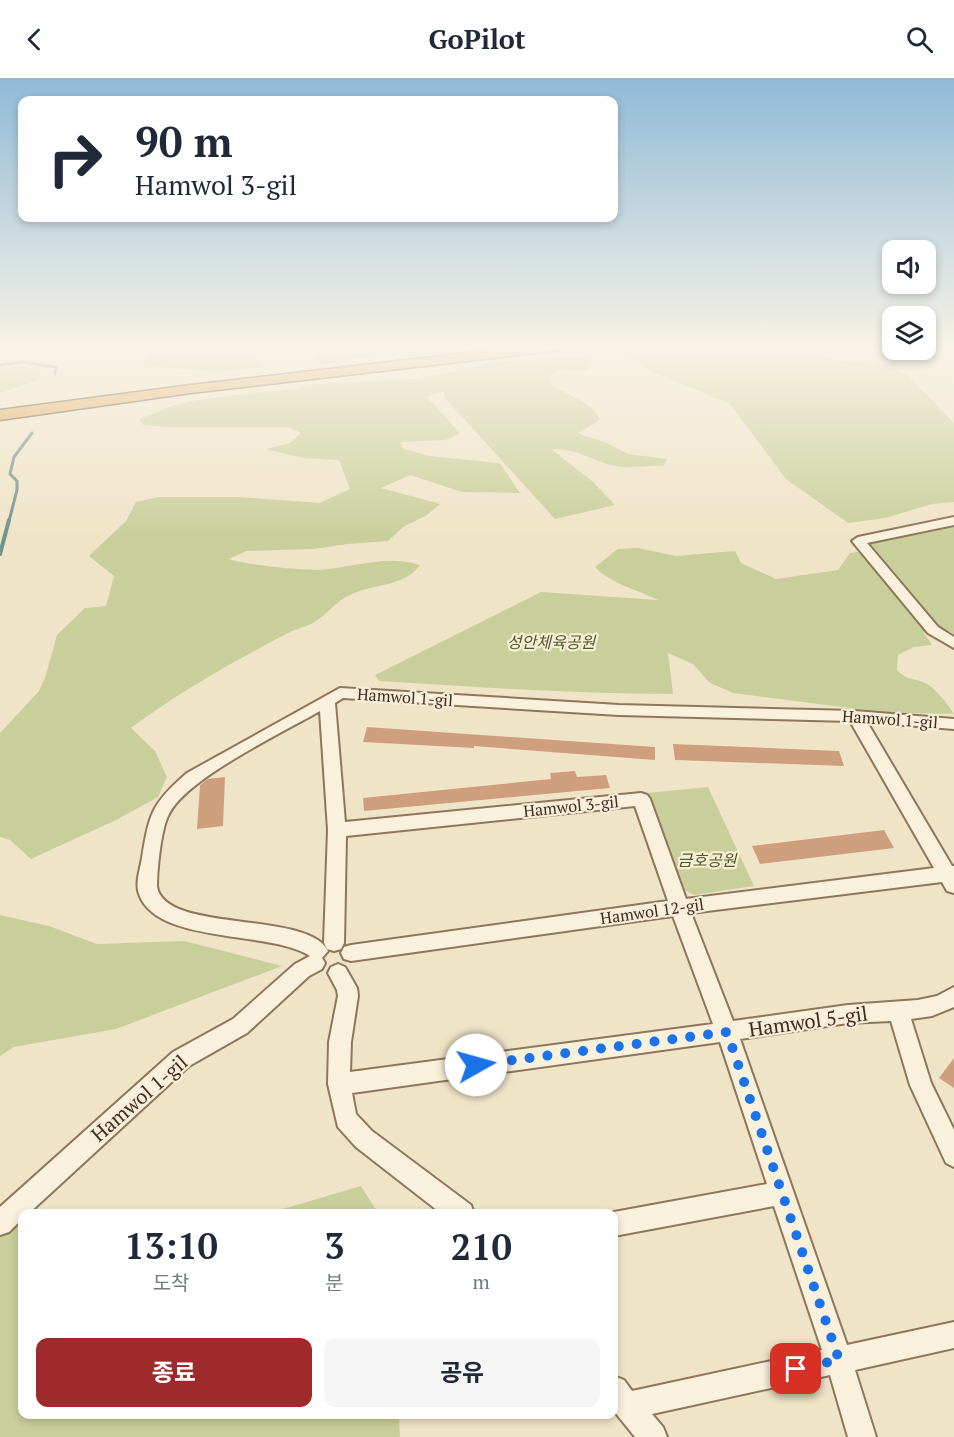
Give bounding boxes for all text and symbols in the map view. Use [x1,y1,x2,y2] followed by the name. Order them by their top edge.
[428,21,526,57] text: GoPilot
[18,23,51,56] icon: back
[903,23,936,56] icon: search
[135,113,233,169] text: 90 m
[36,120,114,198] icon: right
[135,167,297,203] text: Hamwol 3-gil
[882,240,936,360] map controls
[882,240,936,294] button: sound
[882,306,936,360] button: layers
[507,631,596,653] park label: 성안체육공원
[356,683,454,711] street label: Hamwol 1-gil
[841,705,939,733] street label: Hamwol 1-gil
[522,790,620,822] street label: Hamwol 3-gil
[678,849,738,871] park label: 금호공원
[599,893,705,929] street label: Hamwol 12-gil
[747,999,869,1043] street label: Hamwol 5-gil
[444,1033,508,1097] position arrow
[85,1048,193,1148] street label: Hamwol 1-gil
[124,1222,218,1269] text: 13:10
[324,1222,345,1269] text: 3
[451,1223,512,1270] text: 210
[473,1268,490,1295] text: m
[153,1269,189,1296] text: 도착
[325,1269,344,1296] text: 분
[36,1338,312,1407] button: 종료
[324,1338,600,1407] button: 공유
[770,1343,821,1394] pin
[779,1352,812,1385] icon: arrive

